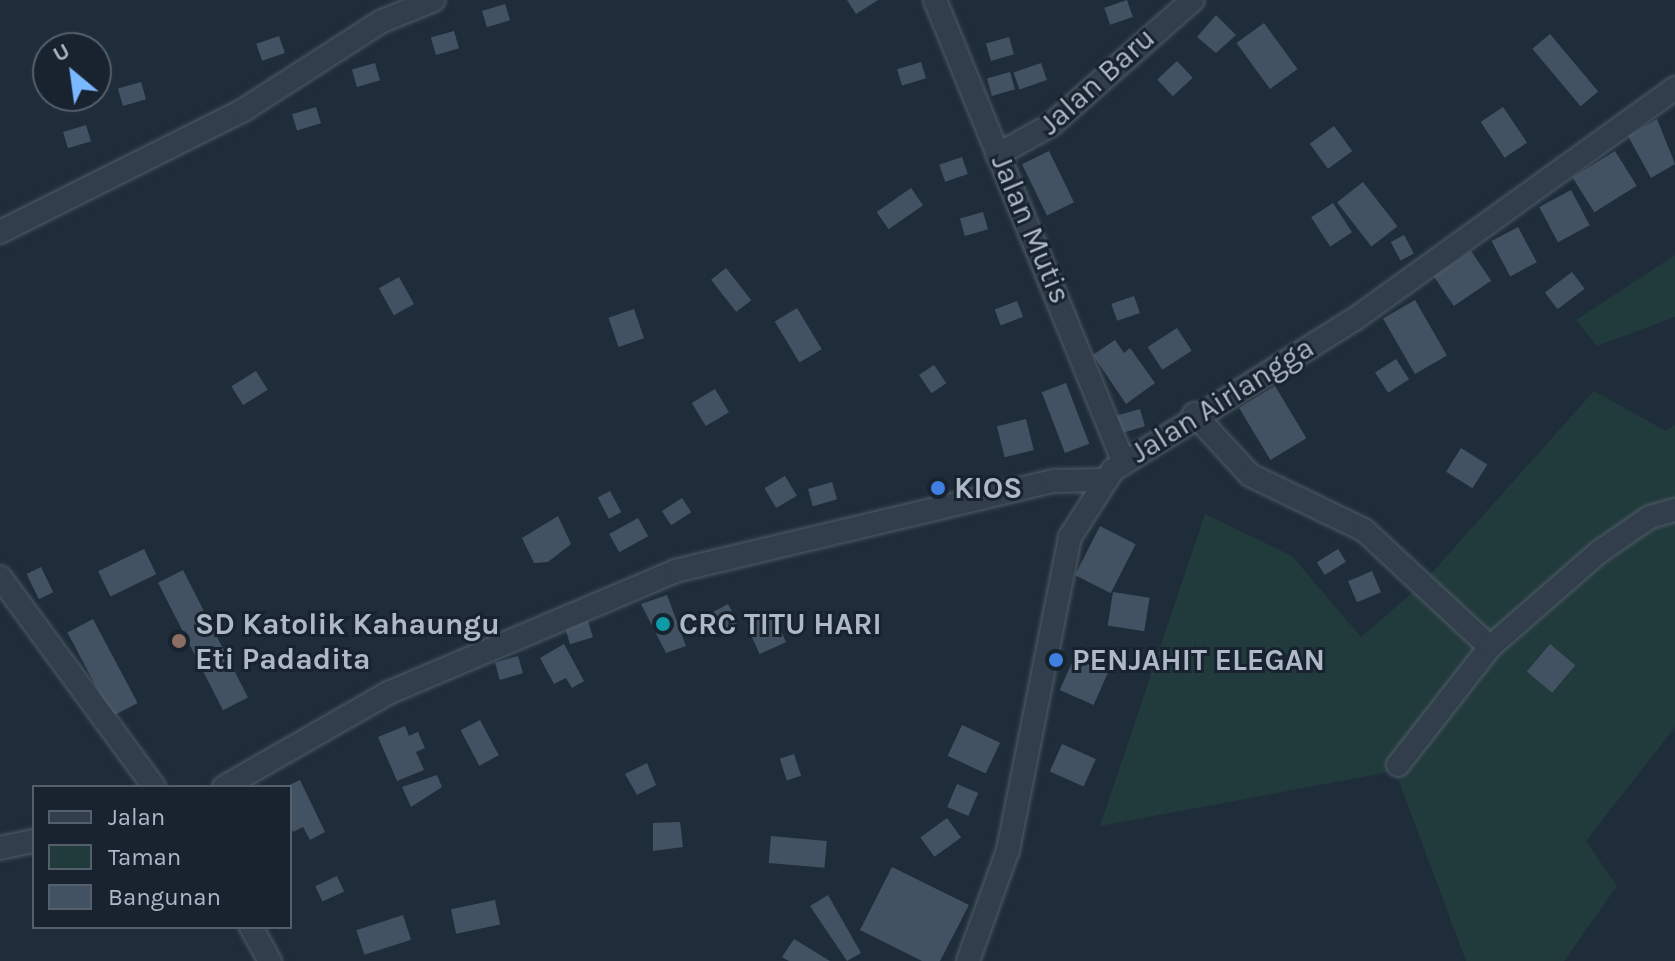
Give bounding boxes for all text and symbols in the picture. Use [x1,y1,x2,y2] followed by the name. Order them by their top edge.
[1032,20,1162,142] street label: Jalan Baru
[32,32,112,112] north arrow
[48,38,74,68] text: U
[983,149,1079,309] street label: Jalan Mutis
[1124,329,1320,471] street label: Jalan Airlangga
[954,470,1022,506] place label: KIOS
[929,479,947,497] marker: KIOS
[195,606,500,676] place label: SD Katolik Kahaungu Eti Padadita
[679,606,882,642] place label: CRC TITU HARI
[654,615,672,633] marker: CRC TITU HARI
[170,632,188,650] marker: SD Katolik Kahaungu Eti Padadita
[1072,642,1325,678] place label: PENJAHIT ELEGAN
[1047,651,1065,669] marker: PENJAHIT ELEGAN
[32,785,292,929] legend
[108,803,165,831] text: Jalan
[108,843,181,871] text: Taman
[108,883,221,911] text: Bangunan

